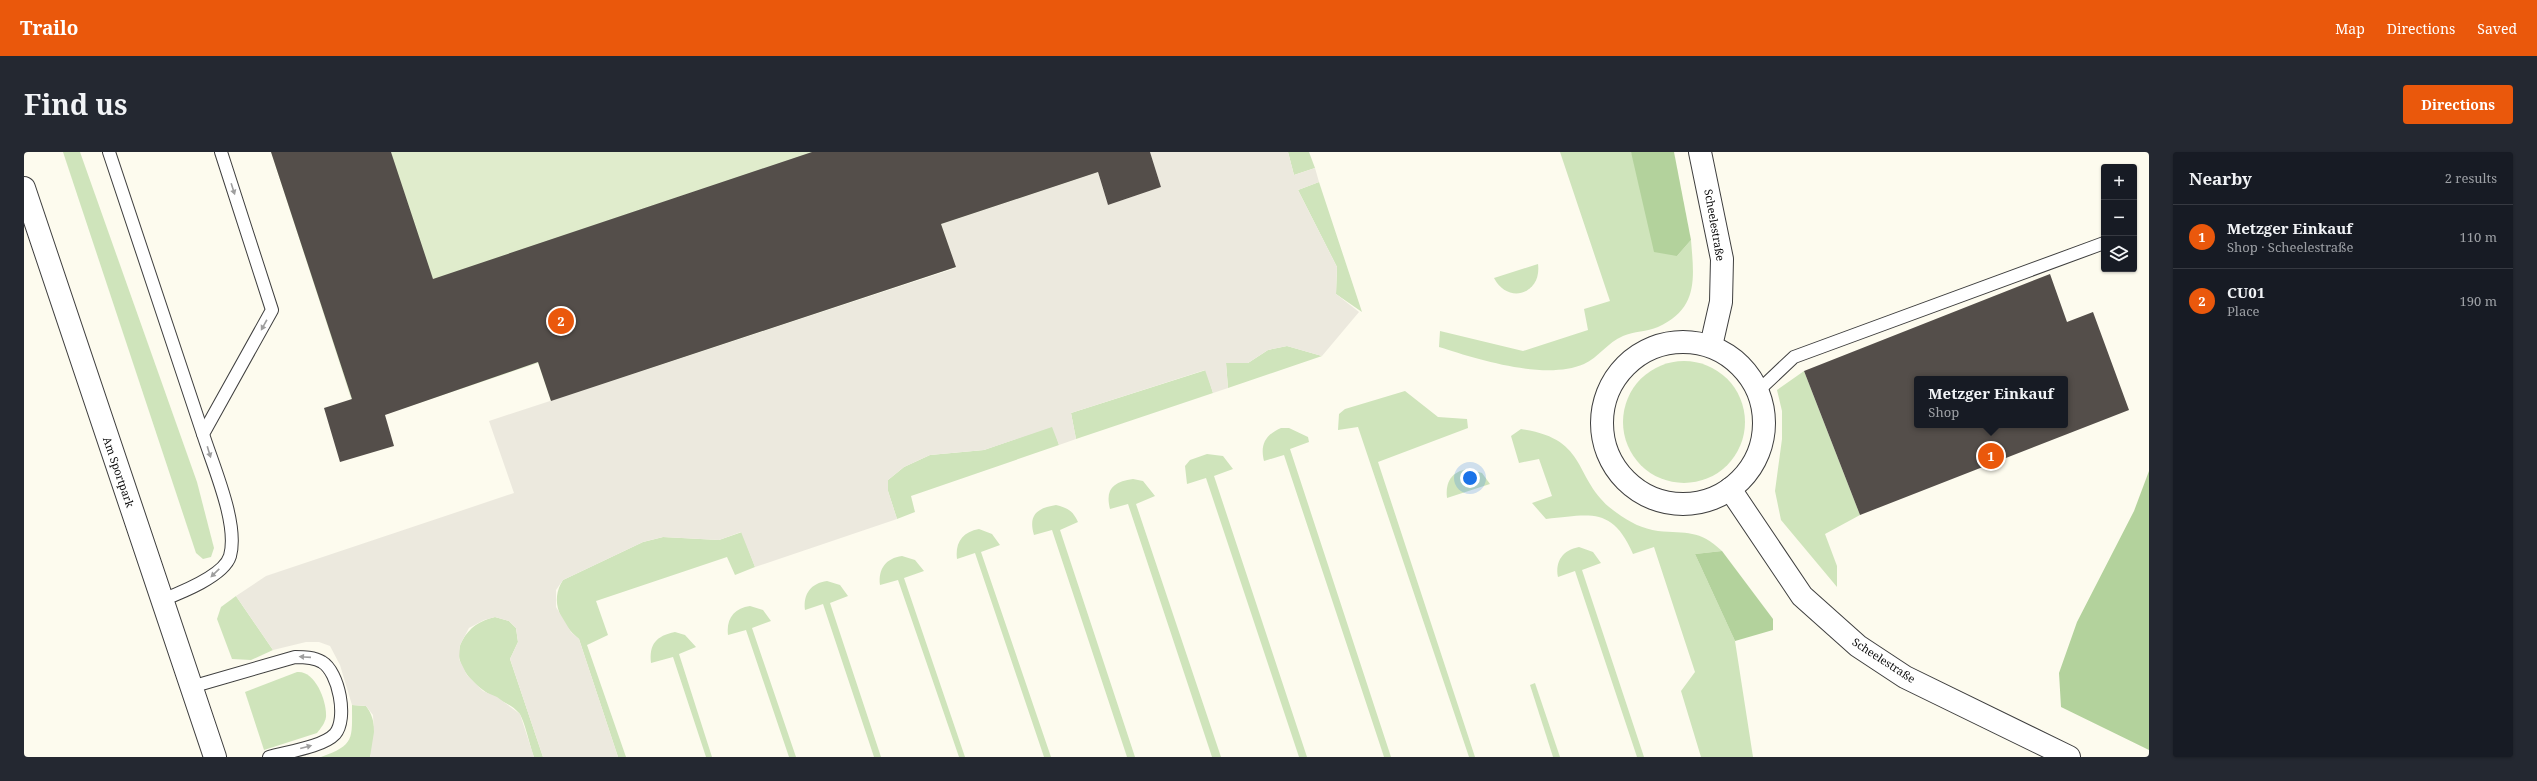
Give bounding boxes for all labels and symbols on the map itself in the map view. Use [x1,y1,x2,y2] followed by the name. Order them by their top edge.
[230,183,236,195] one-way arrow
[1701,188,1729,262] street label: Scheelestraße
[548,306,574,336] pin: 2
[261,319,268,331] one-way arrow
[100,435,138,510] street label: Am Sportpark
[1978,441,2004,471] pin: 1
[206,446,212,458] one-way arrow
[1460,468,1480,488] your location
[210,568,220,577] one-way arrow
[1850,634,1919,686] street label: Scheelestraße
[299,654,311,661] one-way arrow
[301,744,313,750] one-way arrow

